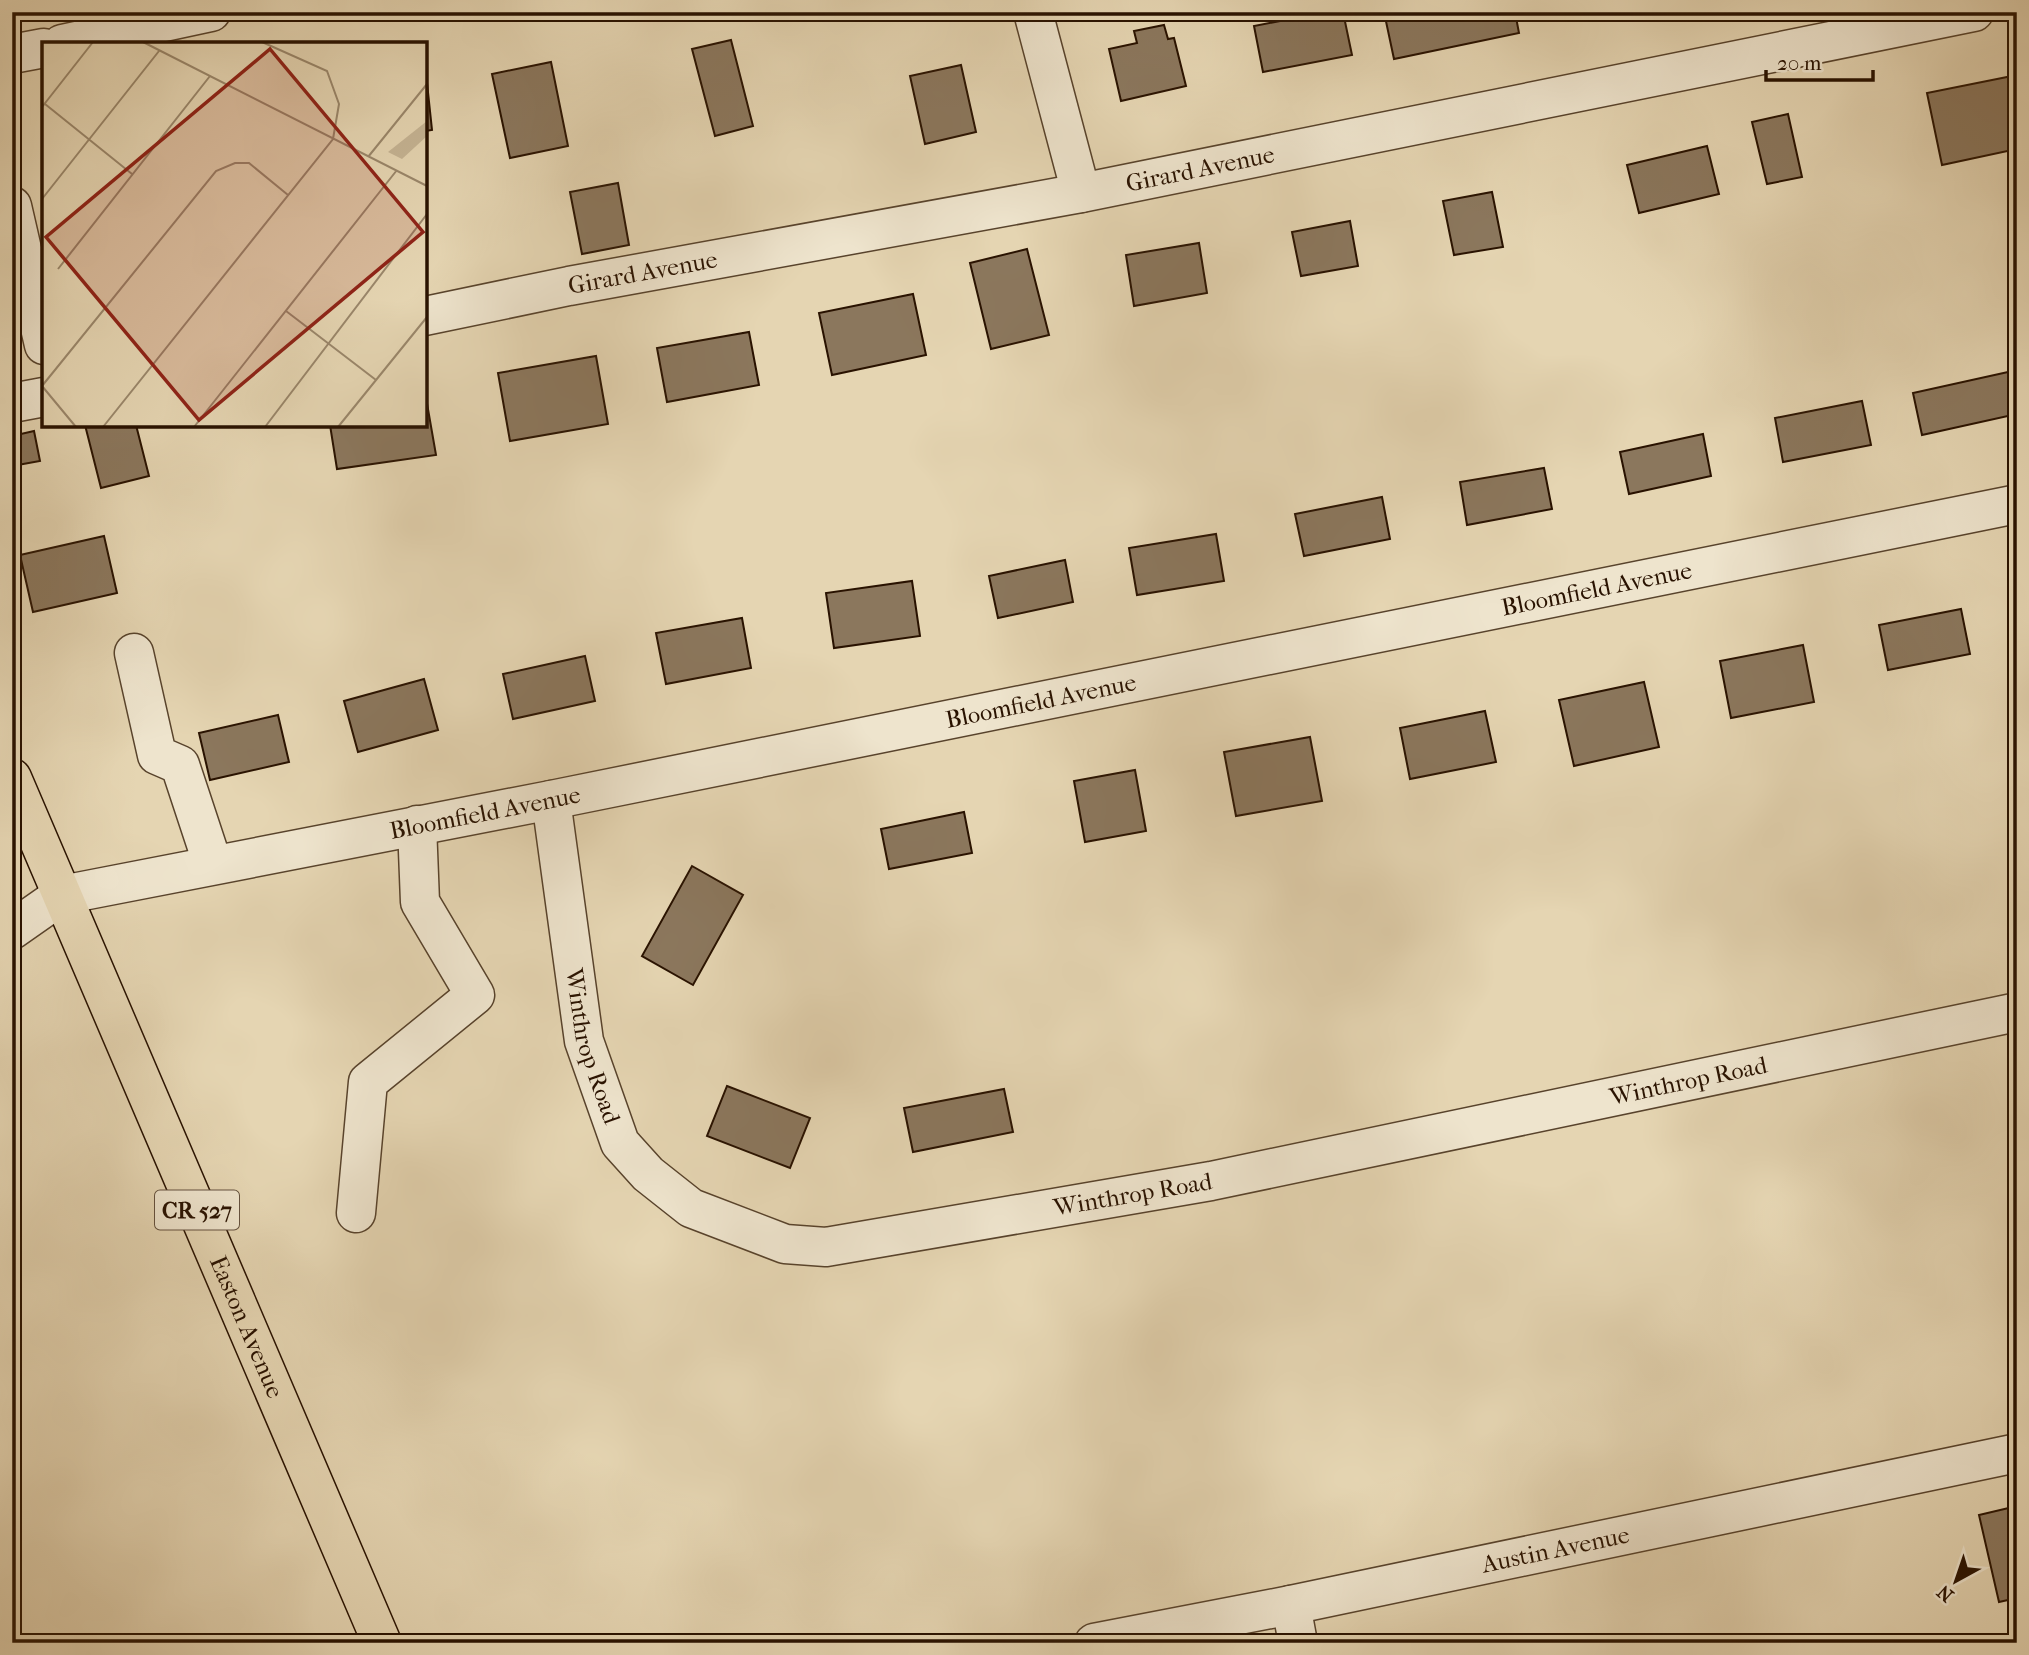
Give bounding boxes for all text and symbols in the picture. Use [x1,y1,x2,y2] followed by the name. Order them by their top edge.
[1766,38,1873,82] scale bar
[42,42,427,427] inset map
[1777,51,1822,75] text: 20 m
[1123,140,1277,198] street label: Girard Avenue
[566,245,720,300] street label: Girard Avenue
[1499,556,1695,622] street label: Bloomfield Avenue
[943,668,1139,734] street label: Bloomfield Avenue
[387,780,583,845] street label: Bloomfield Avenue
[560,965,626,1128] street label: Winthrop Road
[1606,1051,1770,1111] street label: Winthrop Road
[1050,1167,1215,1222] street label: Winthrop Road
[155,1190,239,1230] road number: CR 527
[204,1252,290,1402] street label: Easton Avenue
[1478,1520,1632,1579] street label: Austin Avenue
[1920,1546,1990,1616] north arrow
[1933,1580,1958,1606] text: N

